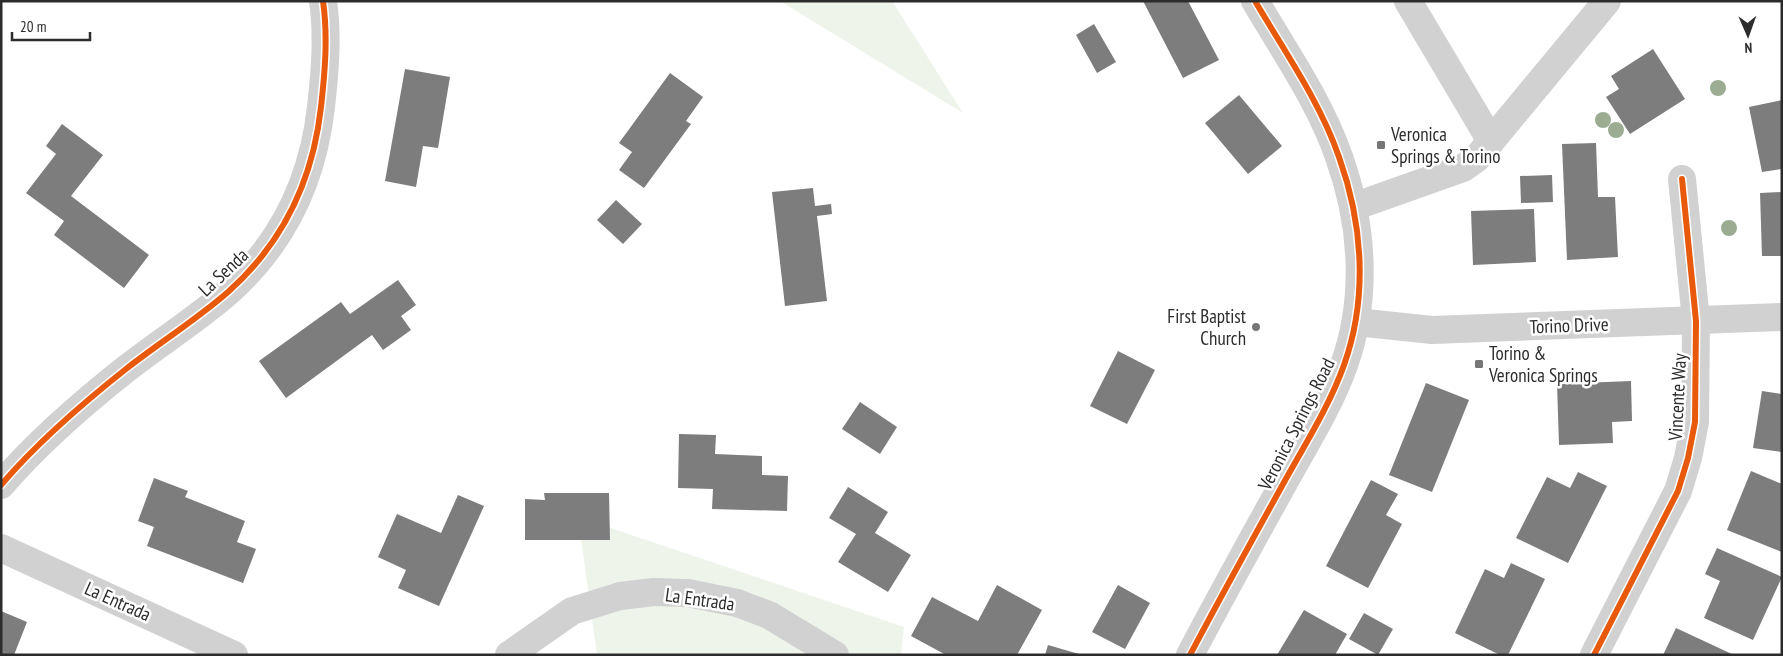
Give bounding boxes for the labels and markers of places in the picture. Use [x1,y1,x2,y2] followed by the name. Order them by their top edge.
[1390,122,1500,168] place label: Veronica Springs & Torino
[1375,139,1387,151] marker: Veronica Springs & Torino
[1167,304,1247,350] place label: First Baptist Church
[1250,321,1262,333] marker: First Baptist Church
[1488,341,1598,387] place label: Torino & Veronica Springs
[1473,358,1485,370] marker: Torino & Veronica Springs

